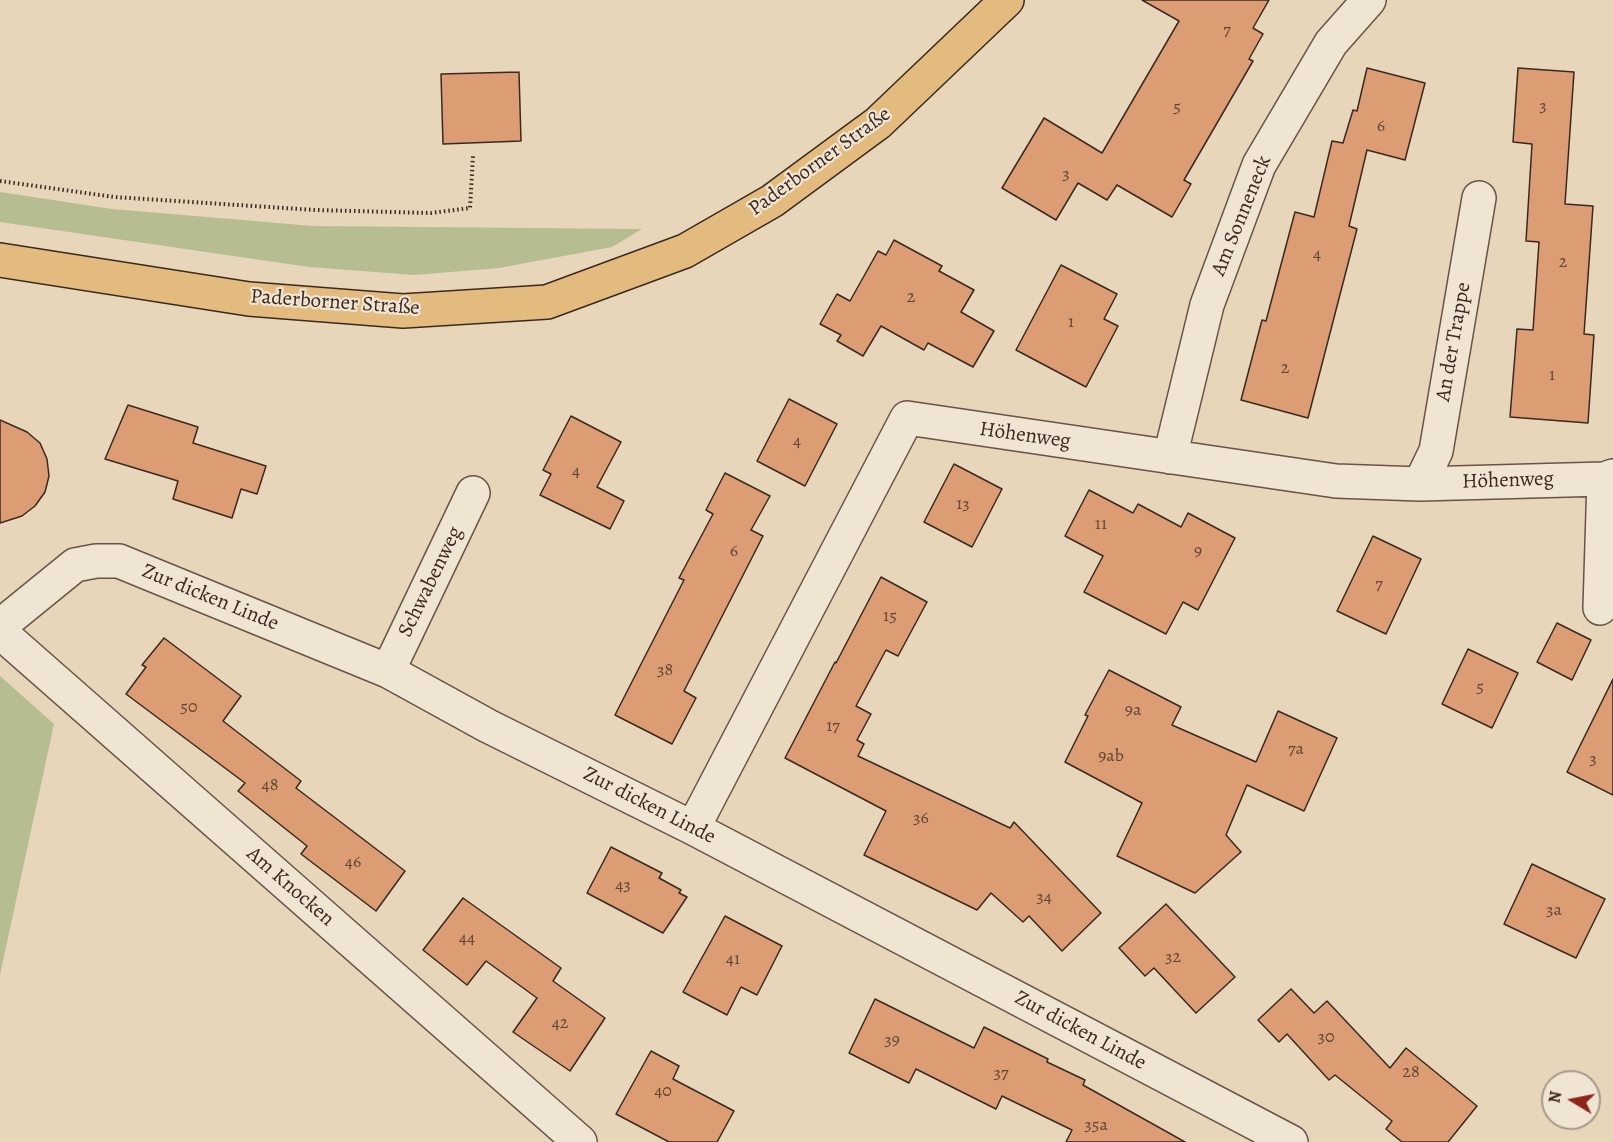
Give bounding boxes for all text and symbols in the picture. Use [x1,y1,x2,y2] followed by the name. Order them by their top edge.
[1223,20,1231,42] house number: 7
[1539,96,1547,118] house number: 3
[1173,97,1181,119] house number: 5
[744,102,896,222] street label: Paderborner Straße
[1377,116,1385,138] house number: 6
[1206,152,1278,280] street label: Am Sonneneck
[1062,164,1070,186] house number: 3
[1313,244,1321,266] house number: 4
[1559,252,1567,274] house number: 2
[1431,281,1477,403] street label: An der Trappe
[250,285,420,321] street label: Paderborner Straße
[907,287,915,309] house number: 2
[1068,312,1074,334] house number: 1
[1281,358,1289,380] house number: 2
[1549,365,1555,387] house number: 1
[978,417,1072,455] street label: Höhenweg
[793,431,801,453] house number: 4
[572,461,580,483] house number: 4
[1462,467,1554,495] street label: Höhenweg
[956,494,970,516] house number: 13
[1095,514,1107,536] house number: 11
[393,523,469,641] street label: Schwabenweg
[730,541,738,563] house number: 6
[1194,541,1202,563] house number: 9
[138,559,282,637] street label: Zur dicken Linde
[1375,574,1383,596] house number: 7
[883,606,897,628] house number: 15
[657,660,673,682] house number: 38
[1476,677,1484,699] house number: 5
[180,697,198,719] house number: 50
[1125,700,1141,722] house number: 9a
[826,716,840,738] house number: 17
[1288,739,1304,761] house number: 7a
[1098,746,1124,768] house number: 9ab
[1589,749,1597,771] house number: 3
[579,762,719,850] street label: Zur dicken Linde
[262,775,278,797] house number: 48
[913,808,929,830] house number: 36
[241,842,339,932] street label: Am Knocken
[345,852,361,874] house number: 46
[615,875,631,897] house number: 43
[1036,887,1052,909] house number: 34
[1546,900,1562,922] house number: 3a
[459,928,475,950] house number: 44
[1165,947,1181,969] house number: 32
[726,949,740,971] house number: 41
[1010,986,1150,1076] street label: Zur dicken Linde
[552,1013,568,1035] house number: 42
[1317,1027,1335,1049] house number: 30
[884,1030,900,1052] house number: 39
[1402,1062,1420,1084] house number: 28
[993,1063,1009,1085] house number: 37
[1541,1070,1601,1130] north arrow
[654,1081,672,1103] house number: 40
[1543,1090,1567,1105] text: N
[1084,1115,1108,1137] house number: 35a

